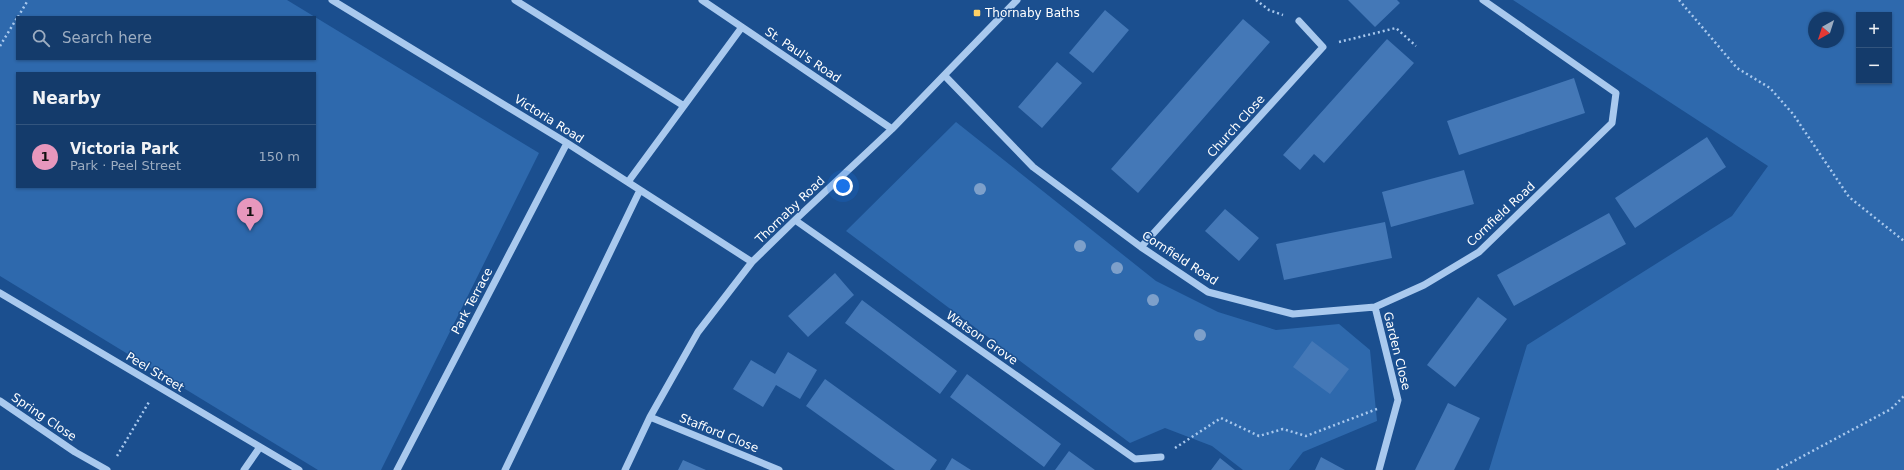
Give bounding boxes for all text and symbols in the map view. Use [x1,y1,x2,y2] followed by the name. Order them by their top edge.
[984,6,1080,20] place label: Thornaby Baths
[972,8,982,18] marker: Thornaby Baths
[1808,12,1844,48] north arrow
[1856,12,1892,84] map controls
[1856,12,1892,48] button: +
[16,16,316,60] search box
[762,24,844,86] street label: St. Paul's Road
[30,27,52,49] icon: search
[62,29,152,47] text: Search here
[1856,48,1892,84] button: −
[32,88,101,108] text: Nearby
[512,92,586,146] street label: Victoria Road
[1204,92,1268,160] street label: Church Close
[70,140,179,158] text: Victoria Park
[40,149,50,164] text: 1
[258,149,300,164] text: 150 m
[70,158,181,173] text: Park · Peel Street
[752,173,827,247] street label: Thornaby Road
[833,176,853,196] your location
[1464,179,1538,249] street label: Cornfield Road
[237,198,263,231] pin: 1
[1139,228,1221,288] street label: Cornfield Road
[449,265,495,337] street label: Park Terrace
[944,308,1020,368] street label: Watson Grove
[1380,310,1414,392] street label: Garden Close
[123,349,187,395] street label: Peel Street
[9,390,79,444] street label: Spring Close
[677,411,761,455] street label: Stafford Close

